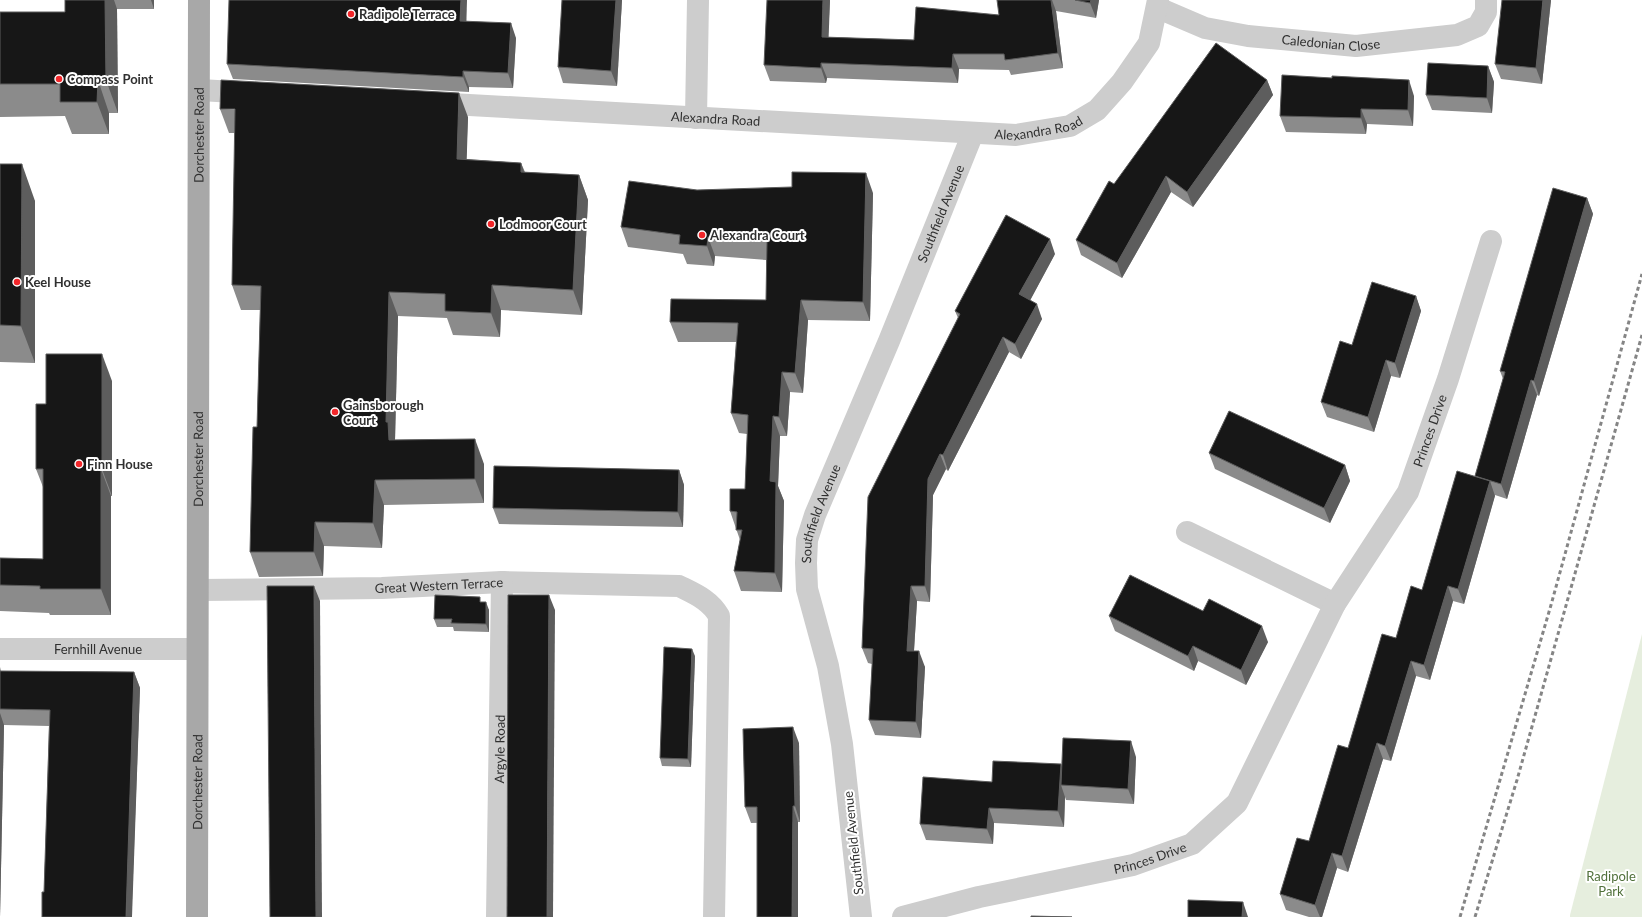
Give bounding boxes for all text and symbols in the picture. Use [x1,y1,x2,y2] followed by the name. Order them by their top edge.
[359,6,455,22] place label: Radipole Terrace
[346,9,356,19] marker: Radipole Terrace
[1281,31,1381,54] street label: Caledonian Close
[67,71,153,87] place label: Compass Point
[54,74,64,84] marker: Compass Point
[191,87,207,183] street label: Dorchester Road
[670,108,761,129] street label: Alexandra Road
[994,112,1085,143] street label: Alexandra Road
[914,162,967,265] street label: Southfield Avenue
[499,216,587,232] place label: Lodmoor Court
[486,219,496,229] marker: Lodmoor Court
[709,227,805,243] place label: Alexandra Court
[697,230,707,240] marker: Alexandra Court
[25,274,91,290] place label: Keel House
[12,277,22,287] marker: Keel House
[1410,392,1450,469] street label: Princes Drive
[343,397,424,428] place label: Gainsborough Court
[330,407,340,417] marker: Gainsborough Court
[190,411,206,507] street label: Dorchester Road
[87,456,153,472] place label: Finn House
[74,459,84,469] marker: Finn House
[798,461,844,564] street label: Southfield Avenue
[375,574,504,596] street label: Great Western Terrace
[54,641,142,657] street label: Fernhill Avenue
[491,714,508,784] street label: Argyle Road
[189,734,205,830] street label: Dorchester Road
[840,790,866,896] street label: Southfield Avenue
[1112,839,1189,877] street label: Princes Drive
[1586,868,1636,899] park label: Radipole Park

